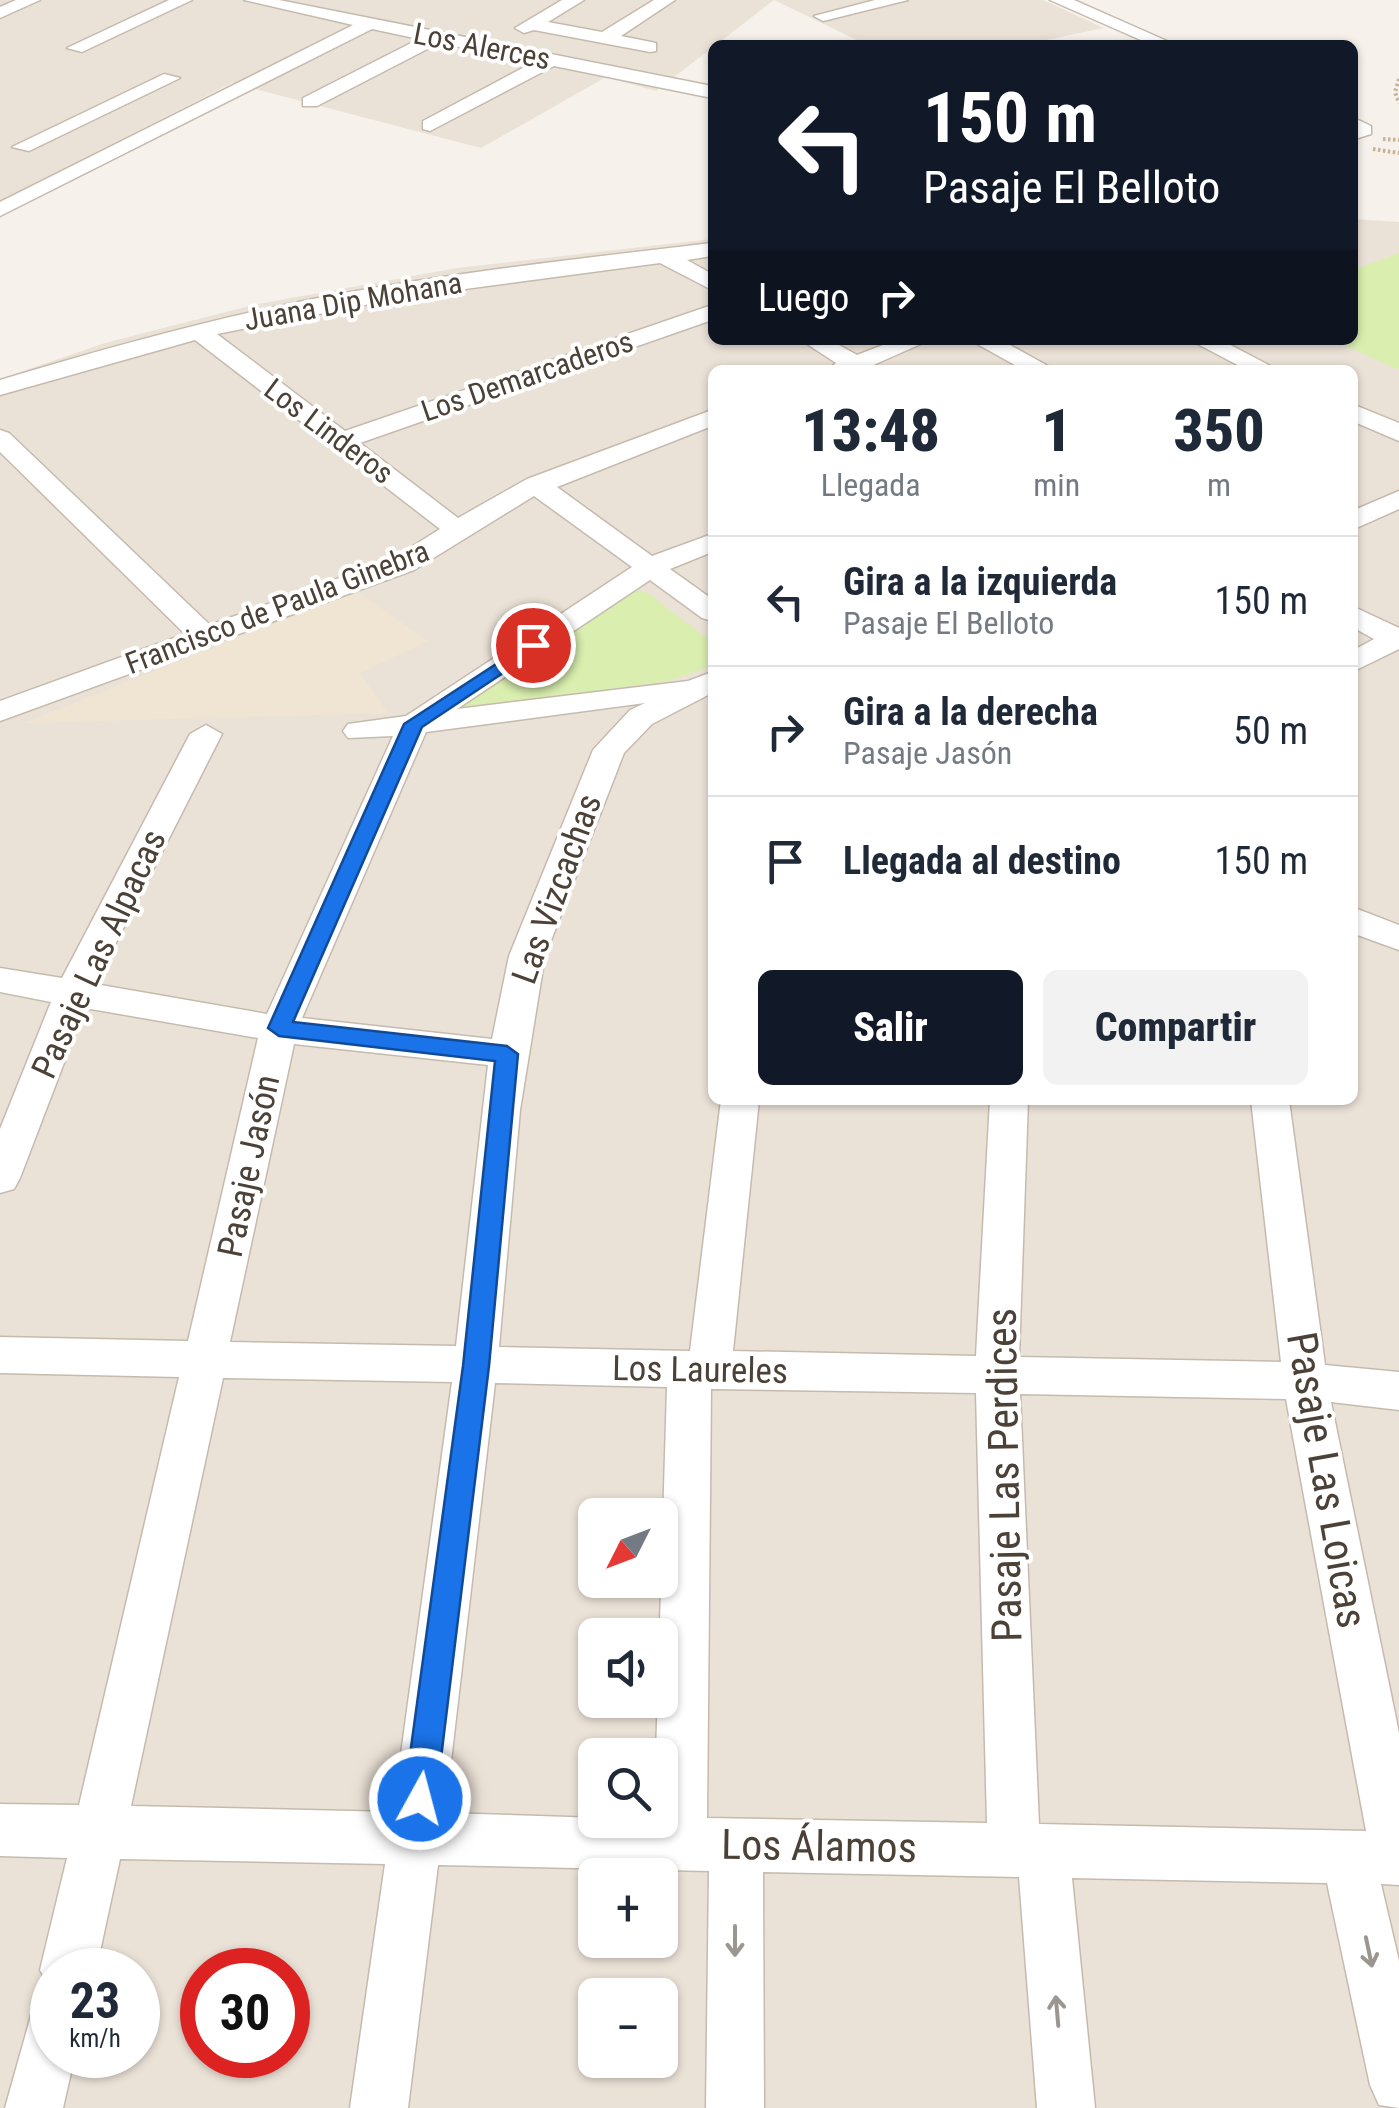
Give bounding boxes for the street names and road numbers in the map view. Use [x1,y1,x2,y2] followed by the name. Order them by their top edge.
[411,16,553,76] street label: Los Alerces
[241,265,465,337] street label: Juana Dip Mohana
[417,323,637,429] street label: Los Demarcaderos
[258,371,400,491] street label: Los Linderos
[120,533,434,681] street label: Francisco de Paula Ginebra
[504,789,610,989] street label: Las Vizcachas
[23,823,175,1085] street label: Pasaje Las Alpacas
[210,1071,288,1261] street label: Pasaje Jasón
[977,1308,1031,1642] street label: Pasaje Las Perdices
[1277,1328,1377,1632] street label: Pasaje Las Loicas
[612,1348,788,1392] street label: Los Laureles
[721,1820,917,1872] street label: Los Álamos

